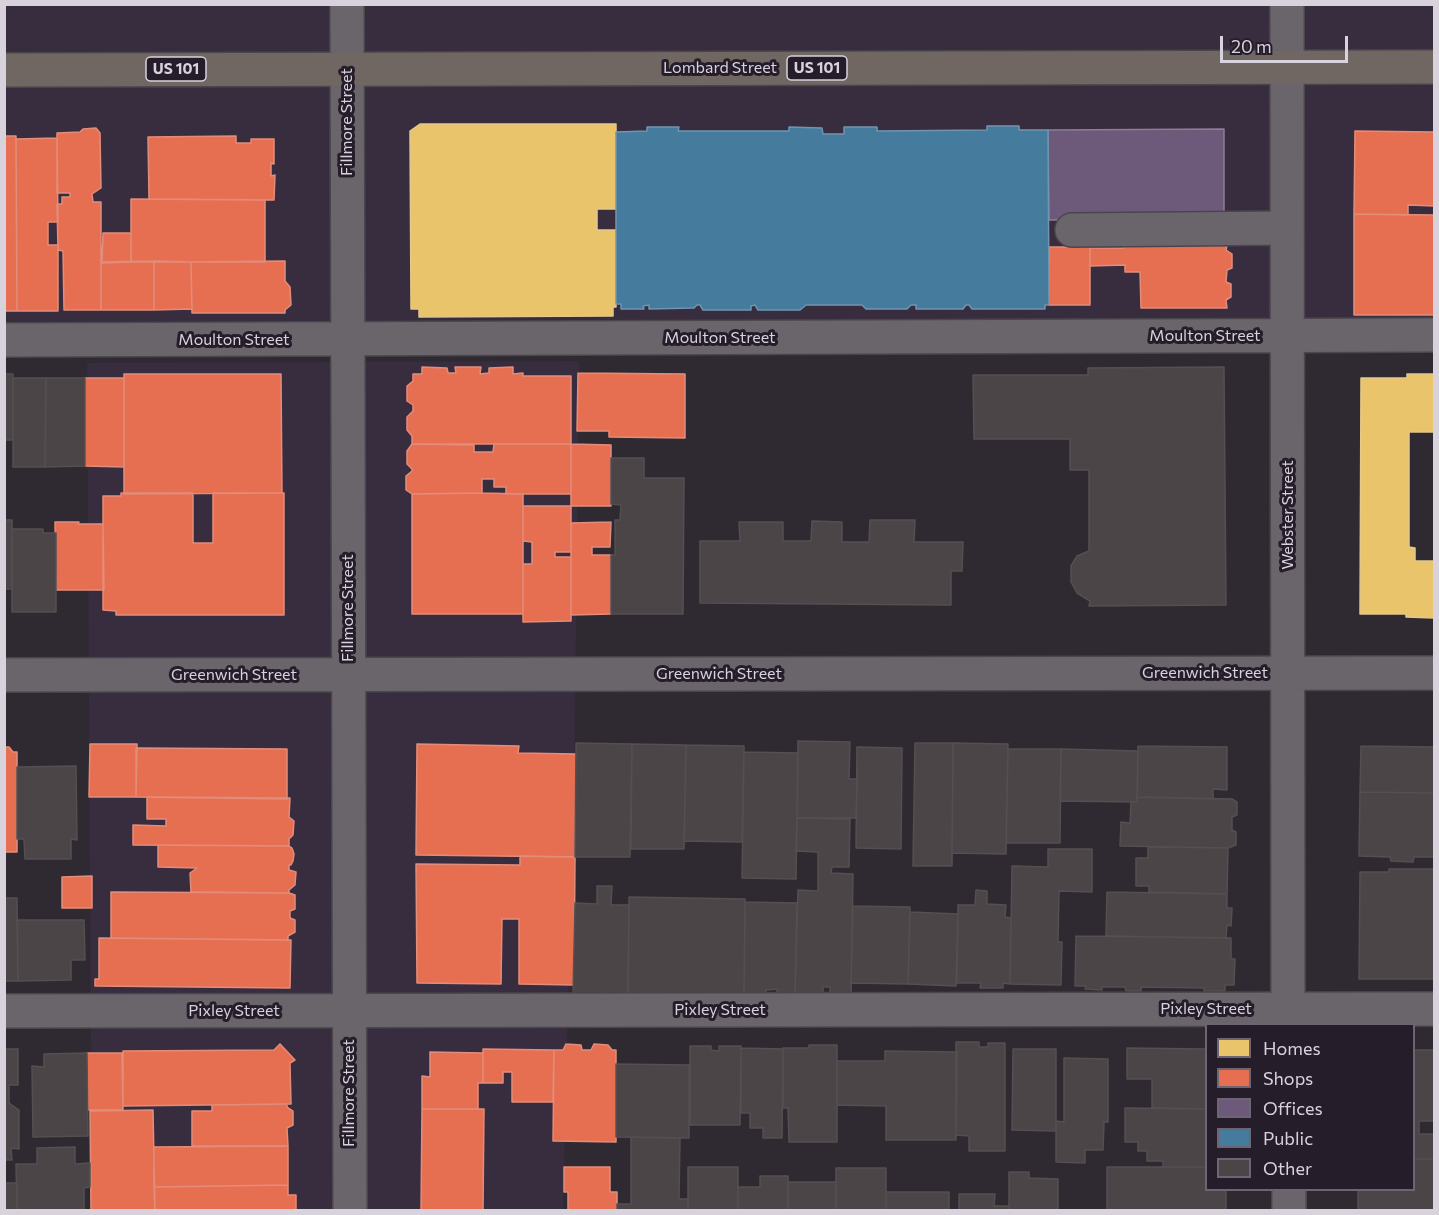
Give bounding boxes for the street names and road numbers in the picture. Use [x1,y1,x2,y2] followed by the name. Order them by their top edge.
[787,56,847,80] road number: US 101
[146,57,206,81] road number: US 101
[663,58,777,78] street label: Lombard Street
[337,68,357,176] street label: Fillmore Street
[1149,326,1261,346] street label: Moulton Street
[664,328,776,348] street label: Moulton Street
[178,330,290,350] street label: Moulton Street
[1278,460,1298,570] street label: Webster Street
[338,554,358,662] street label: Fillmore Street
[1142,663,1268,683] street label: Greenwich Street
[656,664,782,684] street label: Greenwich Street
[171,665,297,685] street label: Greenwich Street
[1160,999,1252,1019] street label: Pixley Street
[674,1000,766,1020] street label: Pixley Street
[188,1001,280,1021] street label: Pixley Street
[339,1039,359,1147] street label: Fillmore Street

